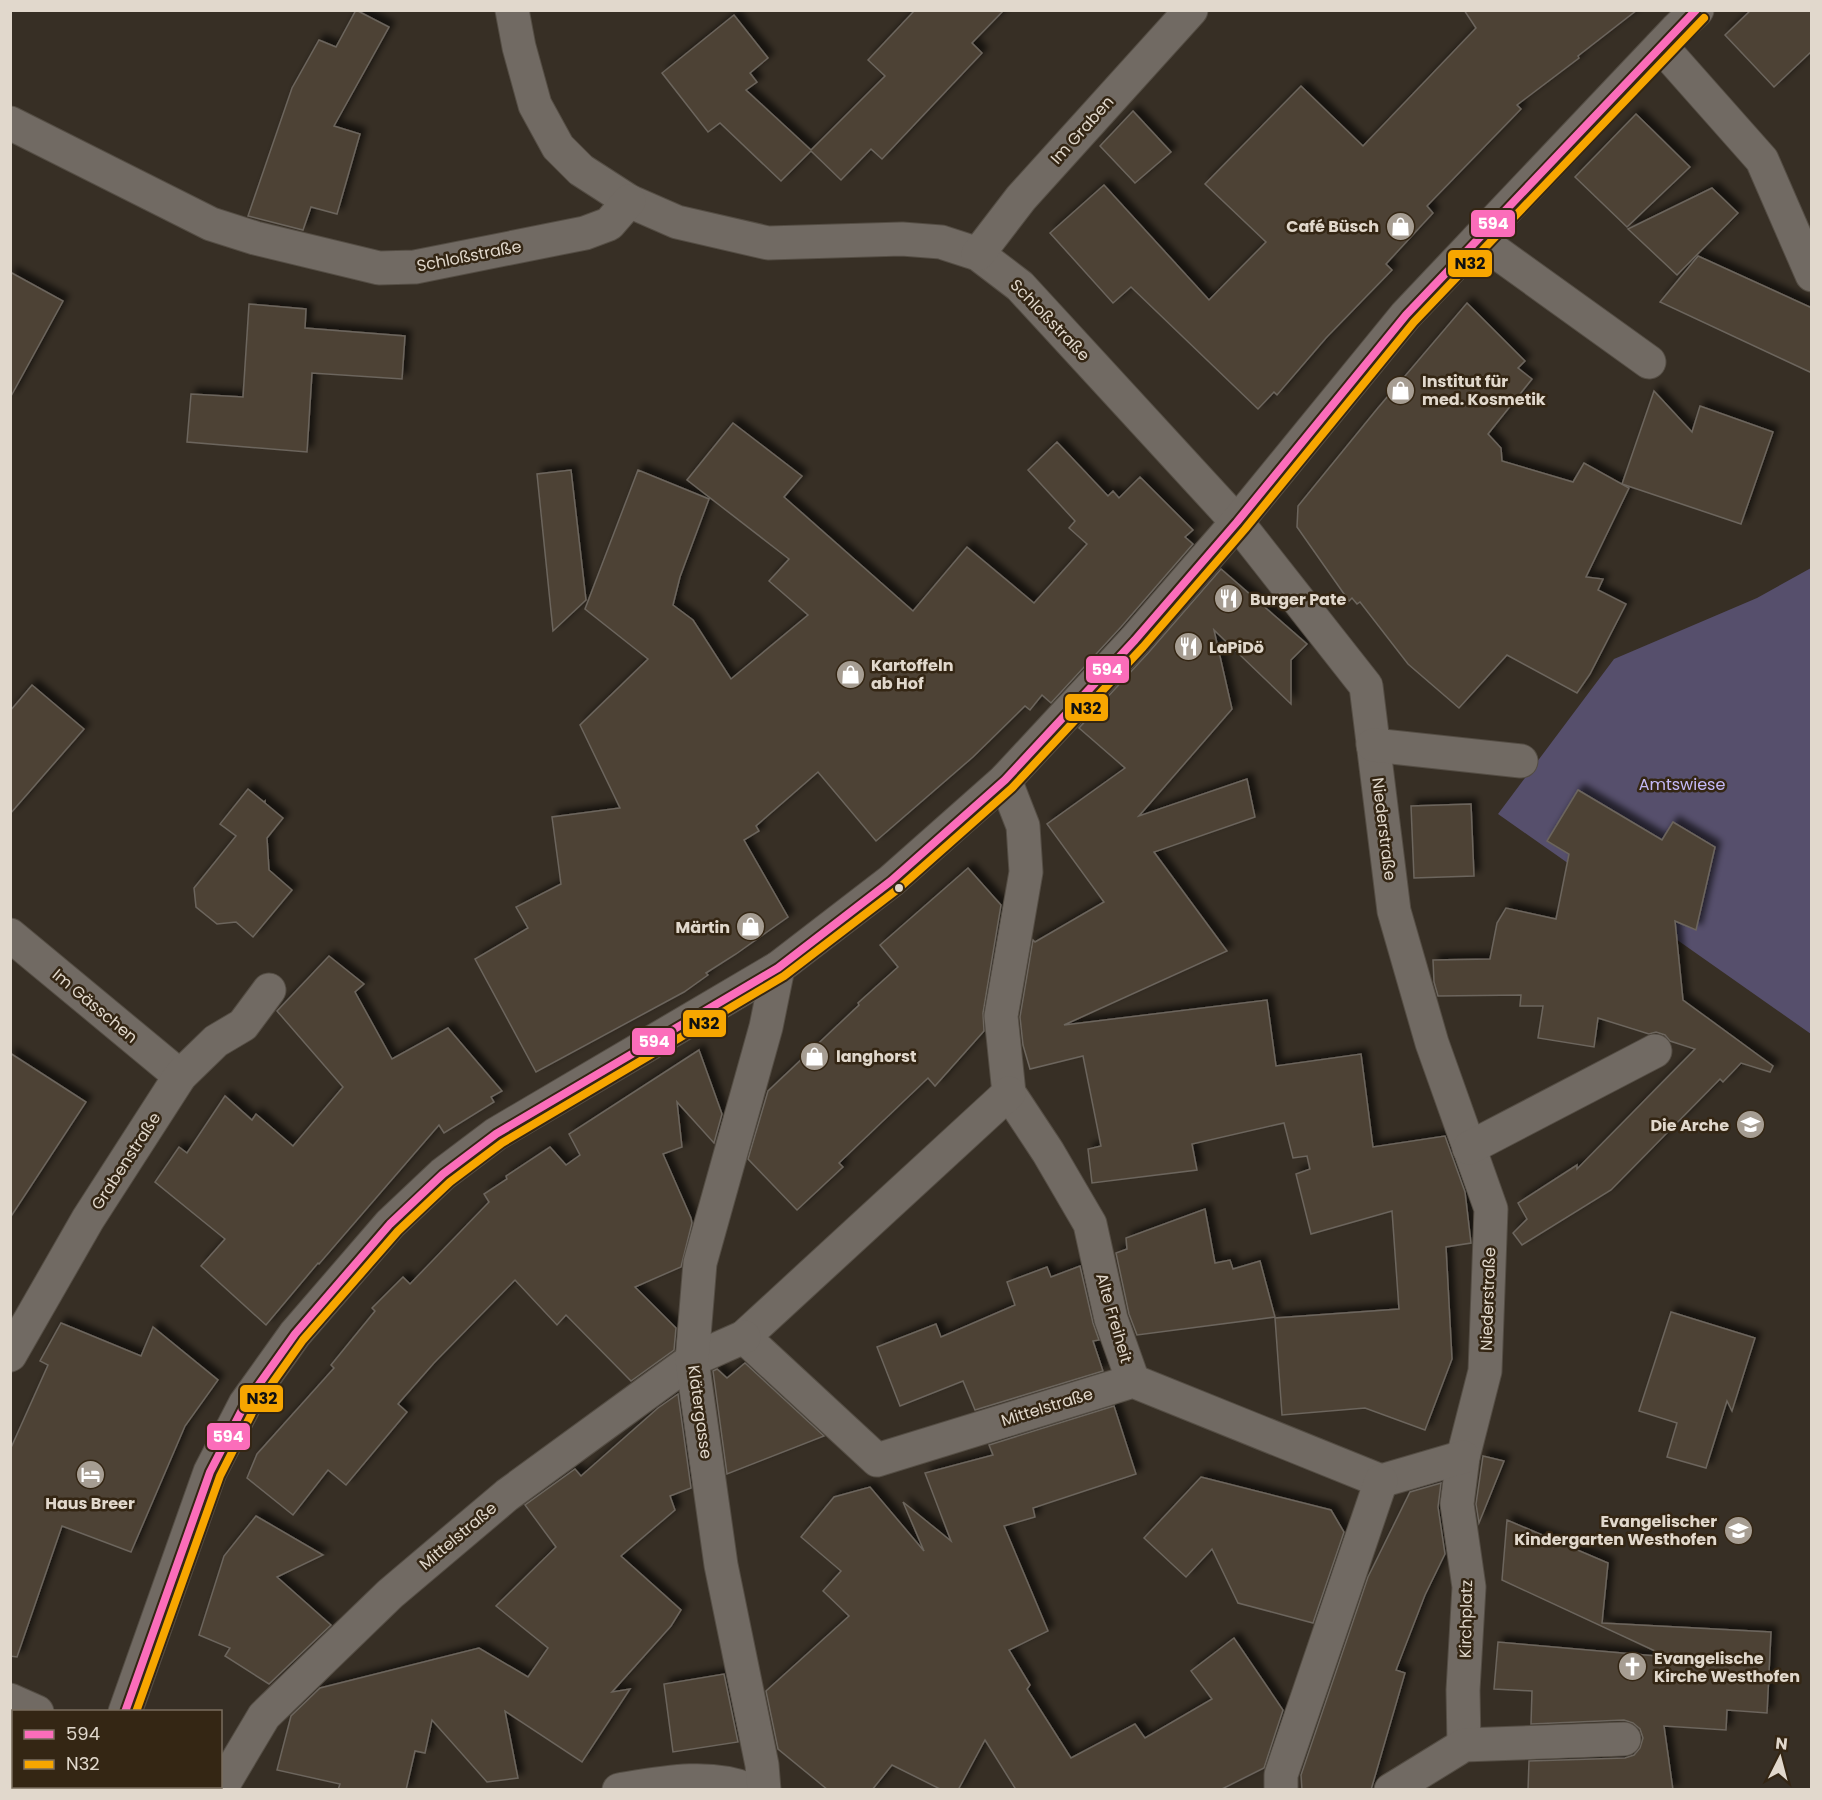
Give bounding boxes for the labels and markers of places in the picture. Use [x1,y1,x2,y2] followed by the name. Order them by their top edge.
[1384,210,1416,242] shop icon: Café Büsch
[1286,215,1379,238] place label: Café Büsch
[1422,370,1546,411] place label: Institut für med. Kosmetik
[1385,374,1417,406] shop icon: Institut für med. Kosmetik
[1213,583,1245,615] restaurant icon: Burger Pate
[1250,588,1346,611] place label: Burger Pate
[1172,631,1204,663] restaurant icon: LaPiDö
[1209,636,1264,659] place label: LaPiDö
[871,654,953,695] place label: Kartoffeln ab Hof
[834,658,866,690] shop icon: Kartoffeln ab Hof
[893,882,905,894] unlabelled marker
[735,911,767,943] shop icon: Märtin
[676,916,730,939] place label: Märtin
[799,1040,831,1072] shop icon: langhorst
[836,1045,916,1068] place label: langhorst
[1734,1109,1766,1141] school or university icon: Die Arche
[1650,1114,1729,1137] place label: Die Arche
[74,1459,106,1491] hotel icon: Haus Breer
[45,1492,135,1515] place label: Haus Breer
[1514,1510,1717,1551] place label: Evangelischer Kindergarten Westhofen
[1722,1514,1754,1546] school or university icon: Evangelischer Kindergarten Westhofen
[1654,1647,1800,1688] place label: Evangelische Kirche Westhofen
[1617,1651,1649,1683] church icon: Evangelische Kirche Westhofen

